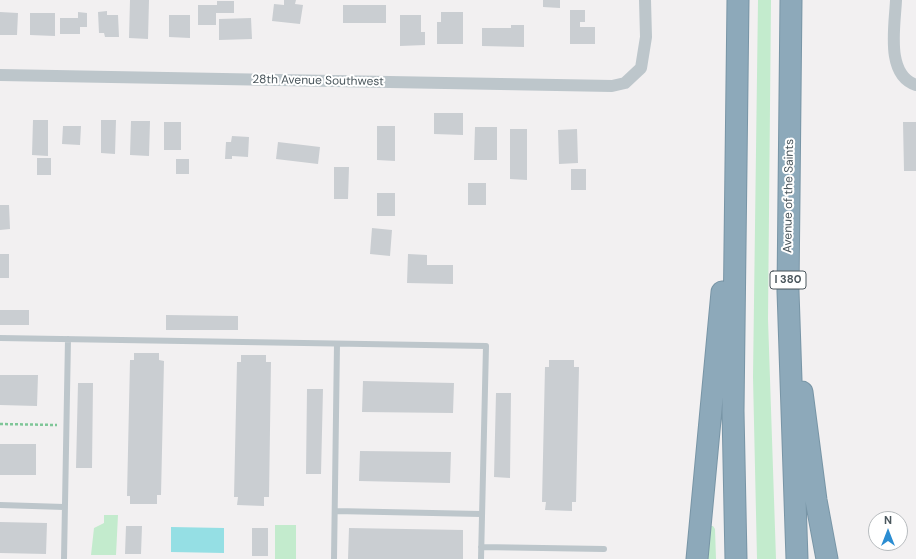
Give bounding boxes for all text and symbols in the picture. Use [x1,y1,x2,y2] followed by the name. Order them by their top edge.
[252,73,384,89] street label: 28th Avenue Southwest
[781,139,797,253] street label: Avenue of the Saints
[770,271,806,289] road number: I 380
[868,511,908,551] north arrow
[884,513,892,527] text: N

